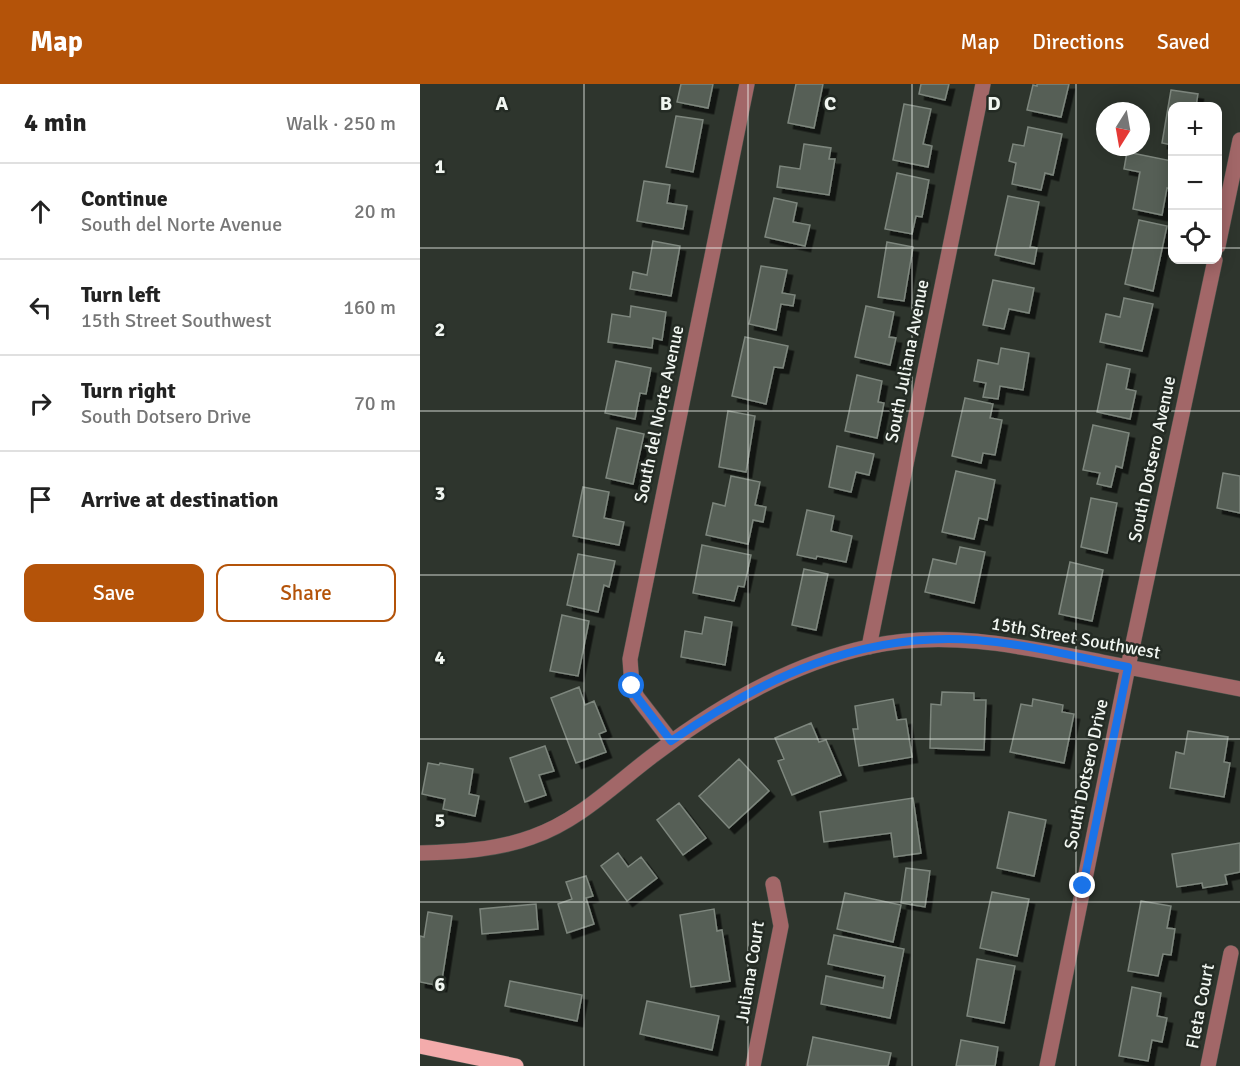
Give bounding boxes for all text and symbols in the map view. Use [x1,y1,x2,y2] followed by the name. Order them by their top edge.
[30,25,83,59] text: Map
[961,29,999,55] text: Map
[1032,29,1124,55] text: Directions
[1157,29,1210,55] text: Saved
[496,91,509,116] text: A
[660,91,672,116] text: B
[824,91,836,116] text: C
[987,91,1001,116] text: D
[1096,102,1150,156] north arrow
[1168,102,1222,264] map controls
[1168,102,1222,156] button: +
[24,107,87,139] text: 4 min
[286,111,396,136] text: Walk · 250 m
[435,154,446,179] text: 1
[1168,156,1222,210] button: −
[81,185,168,212] text: Continue
[24,195,57,228] icon: ahead
[354,199,396,224] text: 20 m
[1168,210,1222,264] button: locate
[81,212,282,237] text: South del Norte Avenue
[880,278,934,444] street label: South Juliana Avenue
[81,281,161,308] text: Turn left
[24,291,57,324] icon: left
[343,295,396,320] text: 160 m
[81,308,271,333] text: 15th Street Southwest
[435,317,445,342] text: 2
[629,323,689,505] street label: South del Norte Avenue
[1124,374,1180,544] street label: South Dotsero Avenue
[81,377,176,404] text: Turn right
[24,387,57,420] icon: right
[354,391,396,416] text: 70 m
[81,404,251,429] text: South Dotsero Drive
[435,481,445,506] text: 3
[24,483,57,516] icon: arrive
[81,486,278,513] text: Arrive at destination
[24,564,204,622] button: Save
[216,564,396,622] button: Share
[990,612,1162,664] street label: 15th Street Southwest
[435,645,446,670] text: 4
[618,672,644,698] route start
[1059,697,1113,851] street label: South Dotsero Drive
[435,808,445,833] text: 5
[1069,872,1095,898] route end
[731,919,769,1025] street label: Juliana Court
[1181,962,1219,1050] street label: Fleta Court
[435,972,446,997] text: 6

